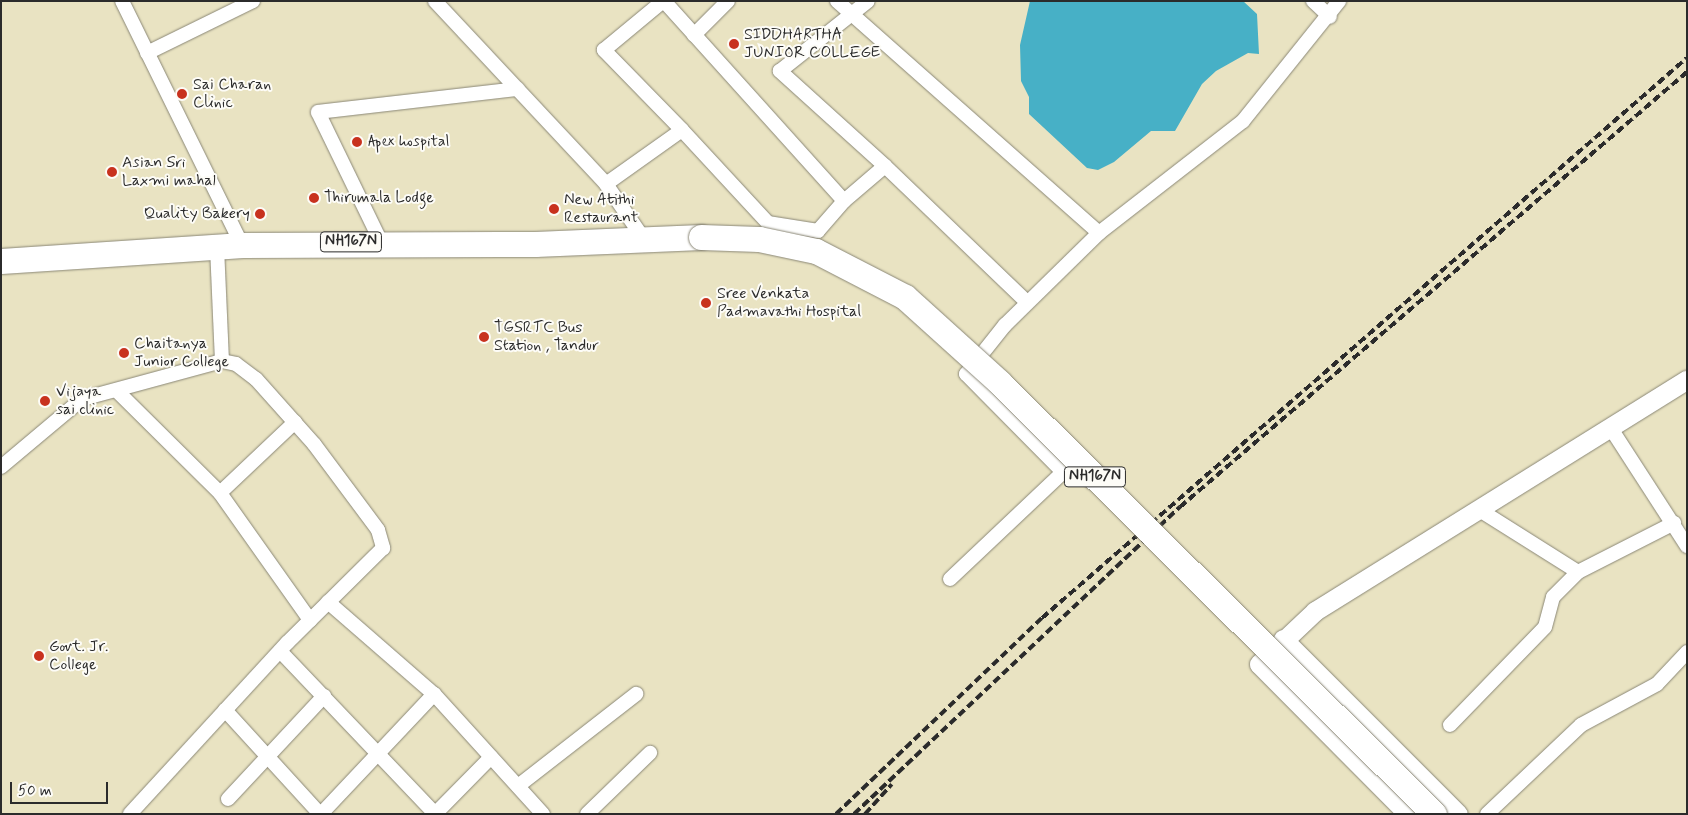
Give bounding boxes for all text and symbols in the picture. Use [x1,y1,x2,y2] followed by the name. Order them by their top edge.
[744,25,880,63] place label: SIDDHARTHA JUNIOR COLLEGE
[728,38,740,50] marker: SIDDHARTHA JUNIOR COLLEGE
[193,75,269,113] place label: Sai Charan Clinic
[175,87,189,101] marker: Sai Charan Clinic
[368,132,450,152] place label: Apex hospital
[350,135,364,149] marker: Apex hospital
[122,153,214,191] place label: Asian Sri Laxmi mahal
[106,166,118,178] marker: Asian Sri Laxmi mahal
[324,188,436,208] place label: Thirumala Lodge
[564,190,638,228] place label: New Atithi Restaurant
[308,192,320,204] marker: Thirumala Lodge
[548,203,560,215] marker: New Atithi Restaurant
[142,204,250,224] place label: Quality Bakery
[254,208,266,220] marker: Quality Bakery
[320,230,382,254] road number: NH167N
[717,284,863,322] place label: Sree Venkata Padmavathi Hospital
[699,296,713,310] marker: Sree Venkata Padmavathi Hospital
[494,318,599,356] place label: TGSRTC Bus Station , Tandur
[478,331,490,343] marker: TGSRTC Bus Station , Tandur
[134,334,229,372] place label: Chaitanya Junior College
[118,347,130,359] marker: Chaitanya Junior College
[56,382,114,420] place label: Vijaya sai clinic
[38,394,52,408] marker: Vijaya sai clinic
[1064,464,1126,490] road number: NH167N
[49,637,108,675] place label: Govt. Jr. College
[33,650,45,662] marker: Govt. Jr. College
[12,772,110,804] scale bar
[18,781,52,801] text: 50 m

